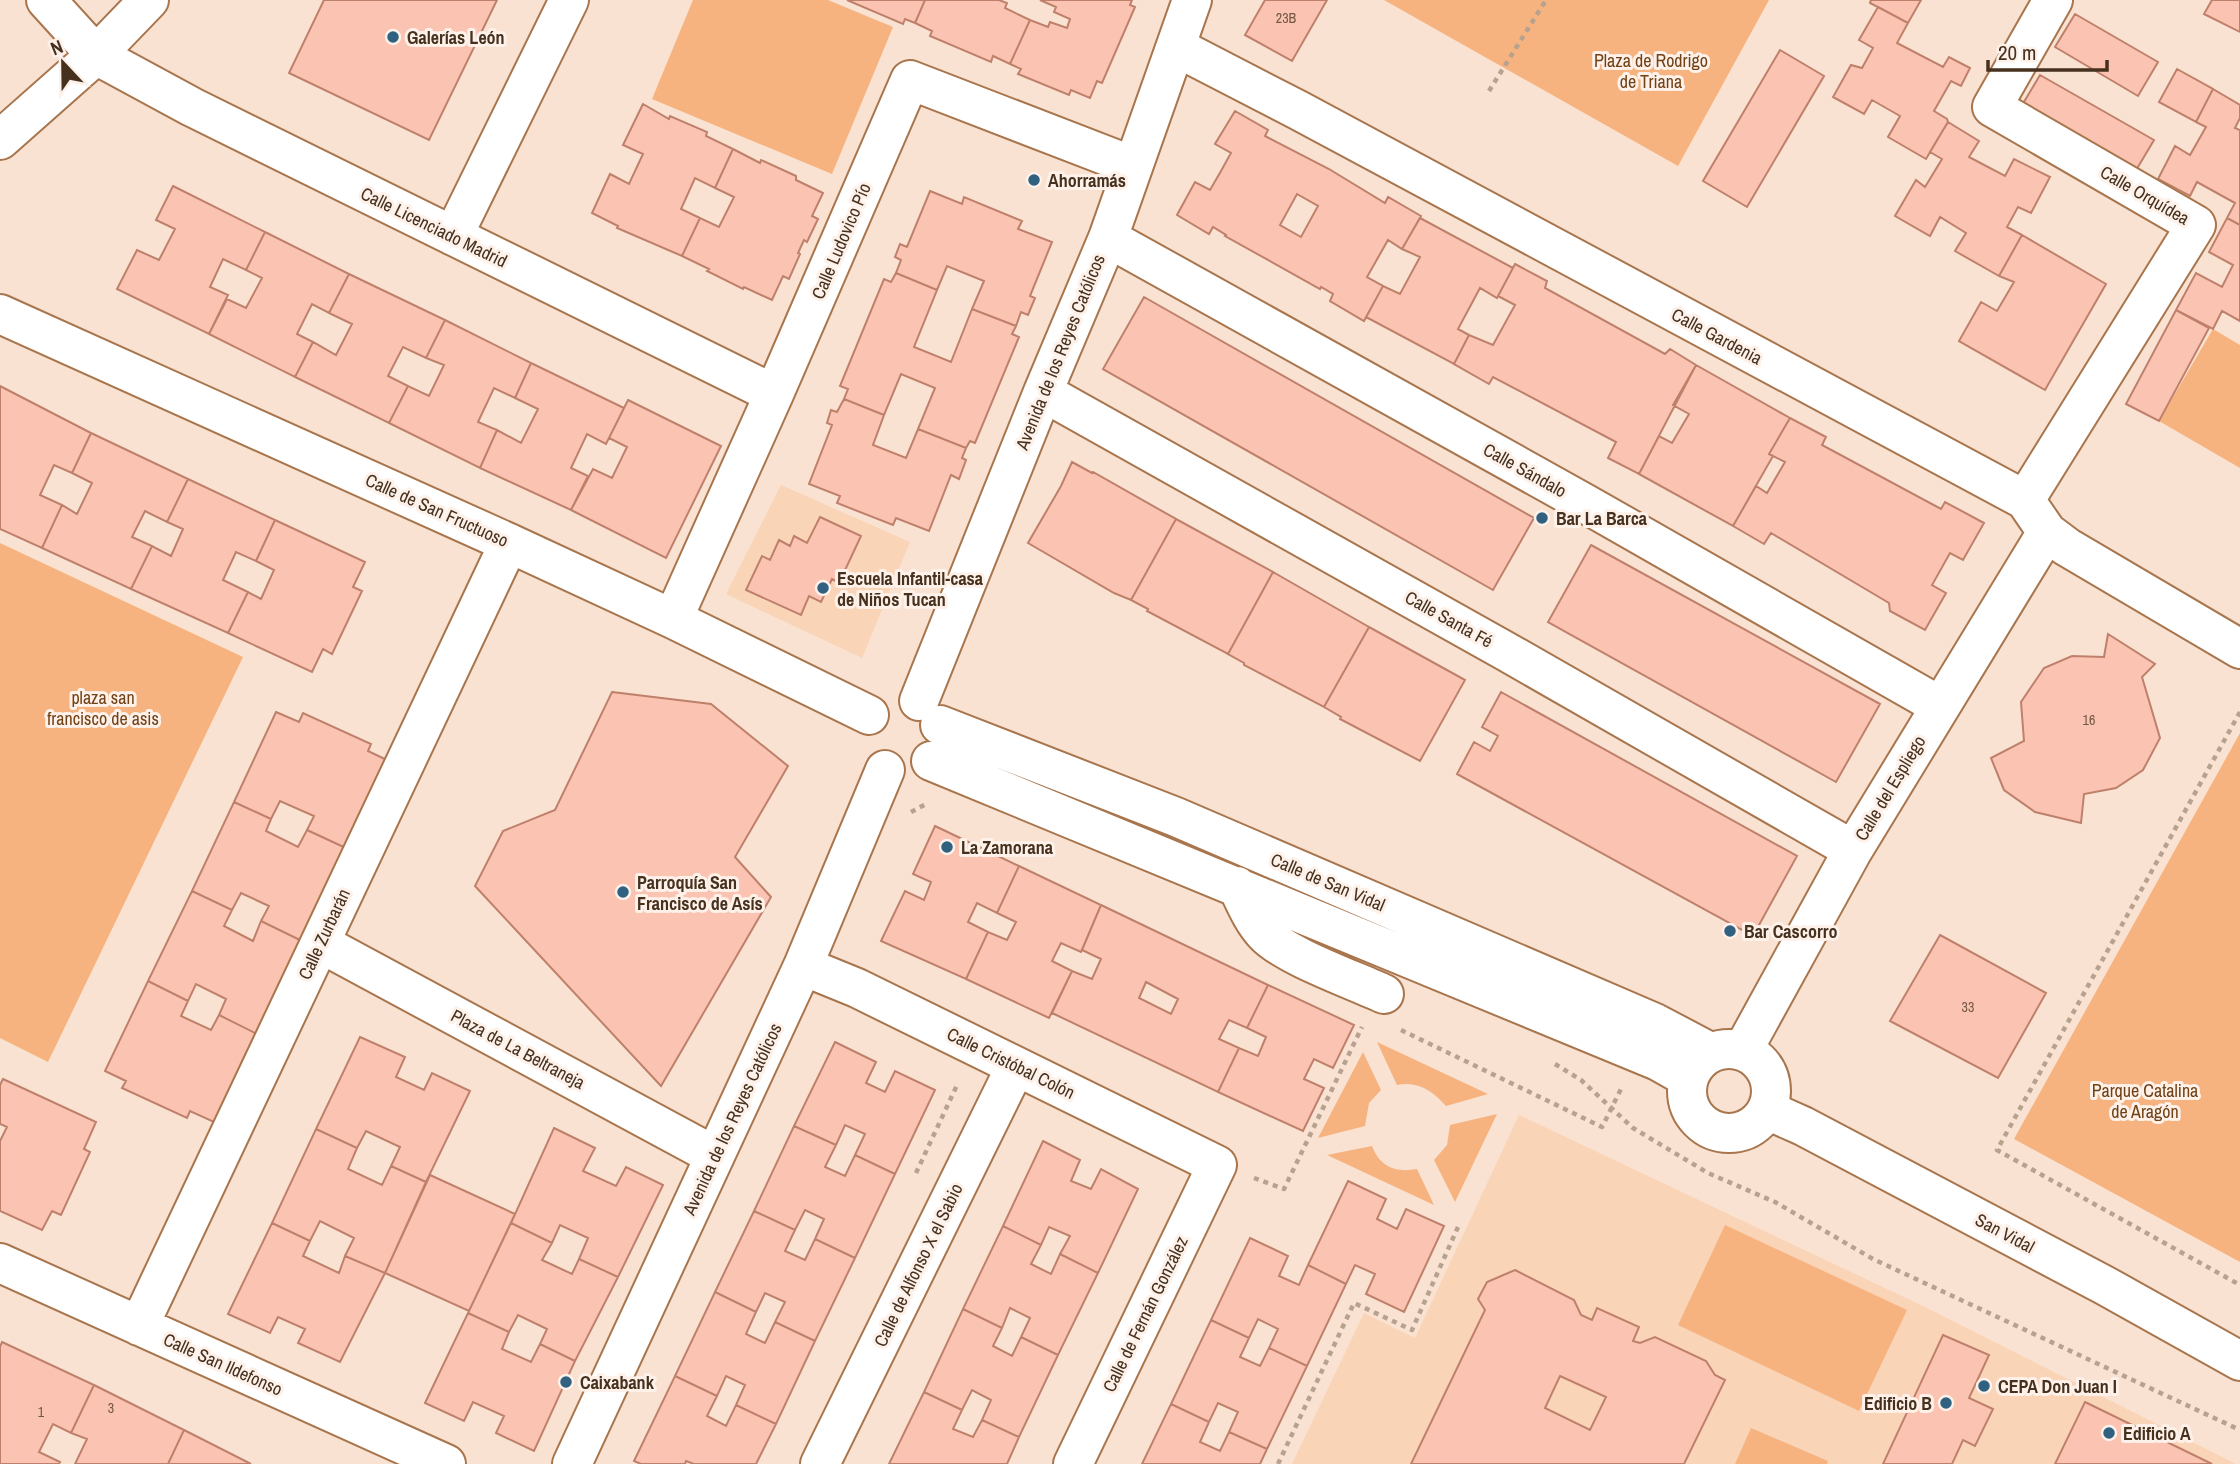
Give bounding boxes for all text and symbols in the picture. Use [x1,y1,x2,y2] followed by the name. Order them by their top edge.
[1276,9,1297,27] house number: 23B
[407,25,505,50] place label: Galerías León
[28,28,98,98] north arrow
[1988,28,2107,72] scale bar
[385,29,401,45] marker: Galerías León
[47,33,67,61] text: N
[1998,38,2036,67] text: 20 m
[1594,48,1708,94] park label: Plaza de Rodrigo de Triana
[2096,159,2194,231] street label: Calle Orquídea
[1048,168,1126,193] place label: Ahorramás
[1026,172,1042,188] marker: Ahorramás
[805,179,877,303] street label: Calle Ludovico Pío
[357,181,511,273] street label: Calle Licenciado Madrid
[1009,250,1111,454] street label: Avenida de los Reyes Católicos
[1667,302,1767,370] street label: Calle Gardenia
[1479,437,1571,503] street label: Calle Sándalo
[361,467,513,553] street label: Calle de San Fructuoso
[1556,506,1648,531] place label: Bar La Barca
[1534,510,1550,526] marker: Bar La Barca
[837,566,984,612] place label: Escuela Infantil-casa de Niños Tucan
[815,580,831,596] marker: Escuela Infantil-casa de Niños Tucan
[1401,585,1497,653] street label: Calle Santa Fé
[47,685,159,731] park label: plaza san francisco de asis
[2083,711,2095,729] house number: 16
[1849,731,1931,845] street label: Calle del Espliego
[961,835,1054,860] place label: La Zamorana
[939,839,955,855] marker: La Zamorana
[1267,847,1389,917] street label: Calle de San Vidal
[637,870,763,916] place label: Parroquía San Francisco de Asís
[292,884,356,984] street label: Calle Zurbarán
[615,884,631,900] marker: Parroquía San Francisco de Asís
[1744,919,1838,944] place label: Bar Cascorro
[1722,923,1738,939] marker: Bar Cascorro
[1962,998,1974,1016] house number: 33
[447,1003,589,1095] street label: Plaza de La Beltraneja
[676,1019,787,1220] street label: Avenida de los Reyes Católicos
[943,1021,1079,1105] street label: Calle Cristóbal Colón
[2092,1078,2198,1124] park label: Parque Catalina de Aragón
[868,1179,968,1351] street label: Calle de Alfonso X el Sabio
[1971,1207,2039,1259] street label: San Vidal
[1096,1232,1194,1396] street label: Calle de Fernán González
[159,1327,287,1401] street label: Calle San Ildefonso
[580,1370,655,1395] place label: Caixabank
[558,1374,574,1390] marker: Caixabank
[1998,1374,2117,1399] place label: CEPA Don Juan I
[1976,1378,1992,1394] marker: CEPA Don Juan I
[1864,1391,1932,1416] place label: Edificio B
[1938,1395,1954,1411] marker: Edificio B
[108,1399,114,1417] house number: 3
[38,1403,45,1421] house number: 1
[2123,1421,2191,1446] place label: Edificio A
[2101,1425,2117,1441] marker: Edificio A

